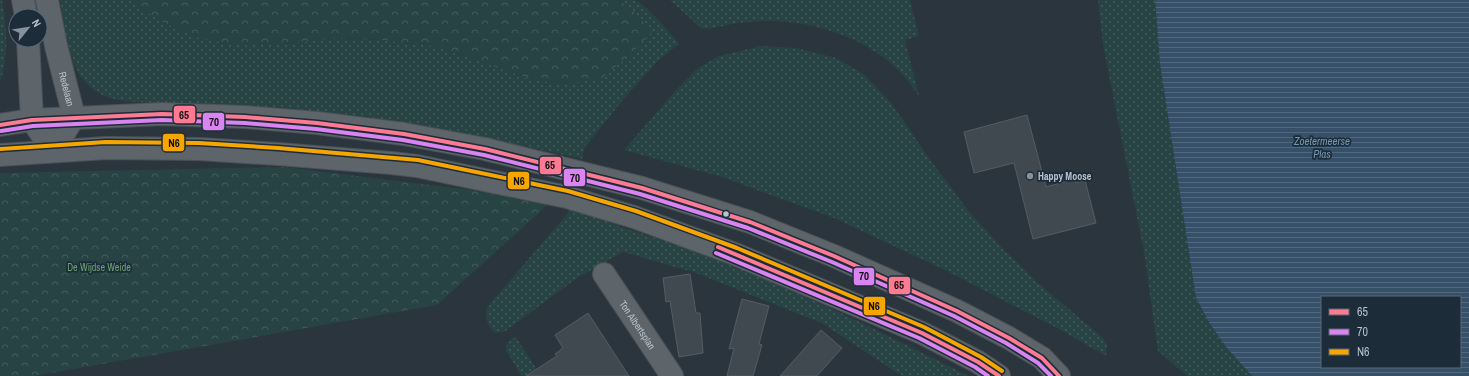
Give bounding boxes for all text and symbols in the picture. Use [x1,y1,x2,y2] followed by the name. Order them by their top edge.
[8,8,48,48] north arrow
[29,17,44,29] text: N
[56,70,77,107] street label: Redelaan
[173,105,196,124] line badge: 65
[179,108,189,122] text: 65
[202,112,225,131] line badge: 70
[209,115,219,129] text: 70
[162,133,185,152] line badge: N6
[1293,134,1350,161] water label: Zoetermeerse Plas
[168,136,180,150] text: N6
[539,156,562,175] line badge: 65
[545,158,555,172] text: 65
[563,168,586,187] line badge: 70
[1038,170,1092,183] place label: Happy Moose
[507,171,530,190] line badge: N6
[570,171,580,185] text: 70
[1025,171,1035,181] marker: Happy Moose
[513,174,525,188] text: N6
[721,209,731,219] unlabelled marker
[67,261,131,274] park label: De Wijdse Weide
[853,267,875,286] line badge: 70
[859,269,869,283] text: 70
[888,276,911,295] line badge: 65
[894,278,904,292] text: 65
[863,296,886,316] line badge: N6
[1321,296,1461,368] legend
[617,298,659,352] street label: Ton Albertsplan
[868,299,880,313] text: N6
[1357,304,1368,320] text: 65
[1357,324,1368,340] text: 70
[1357,344,1370,360] text: N6

